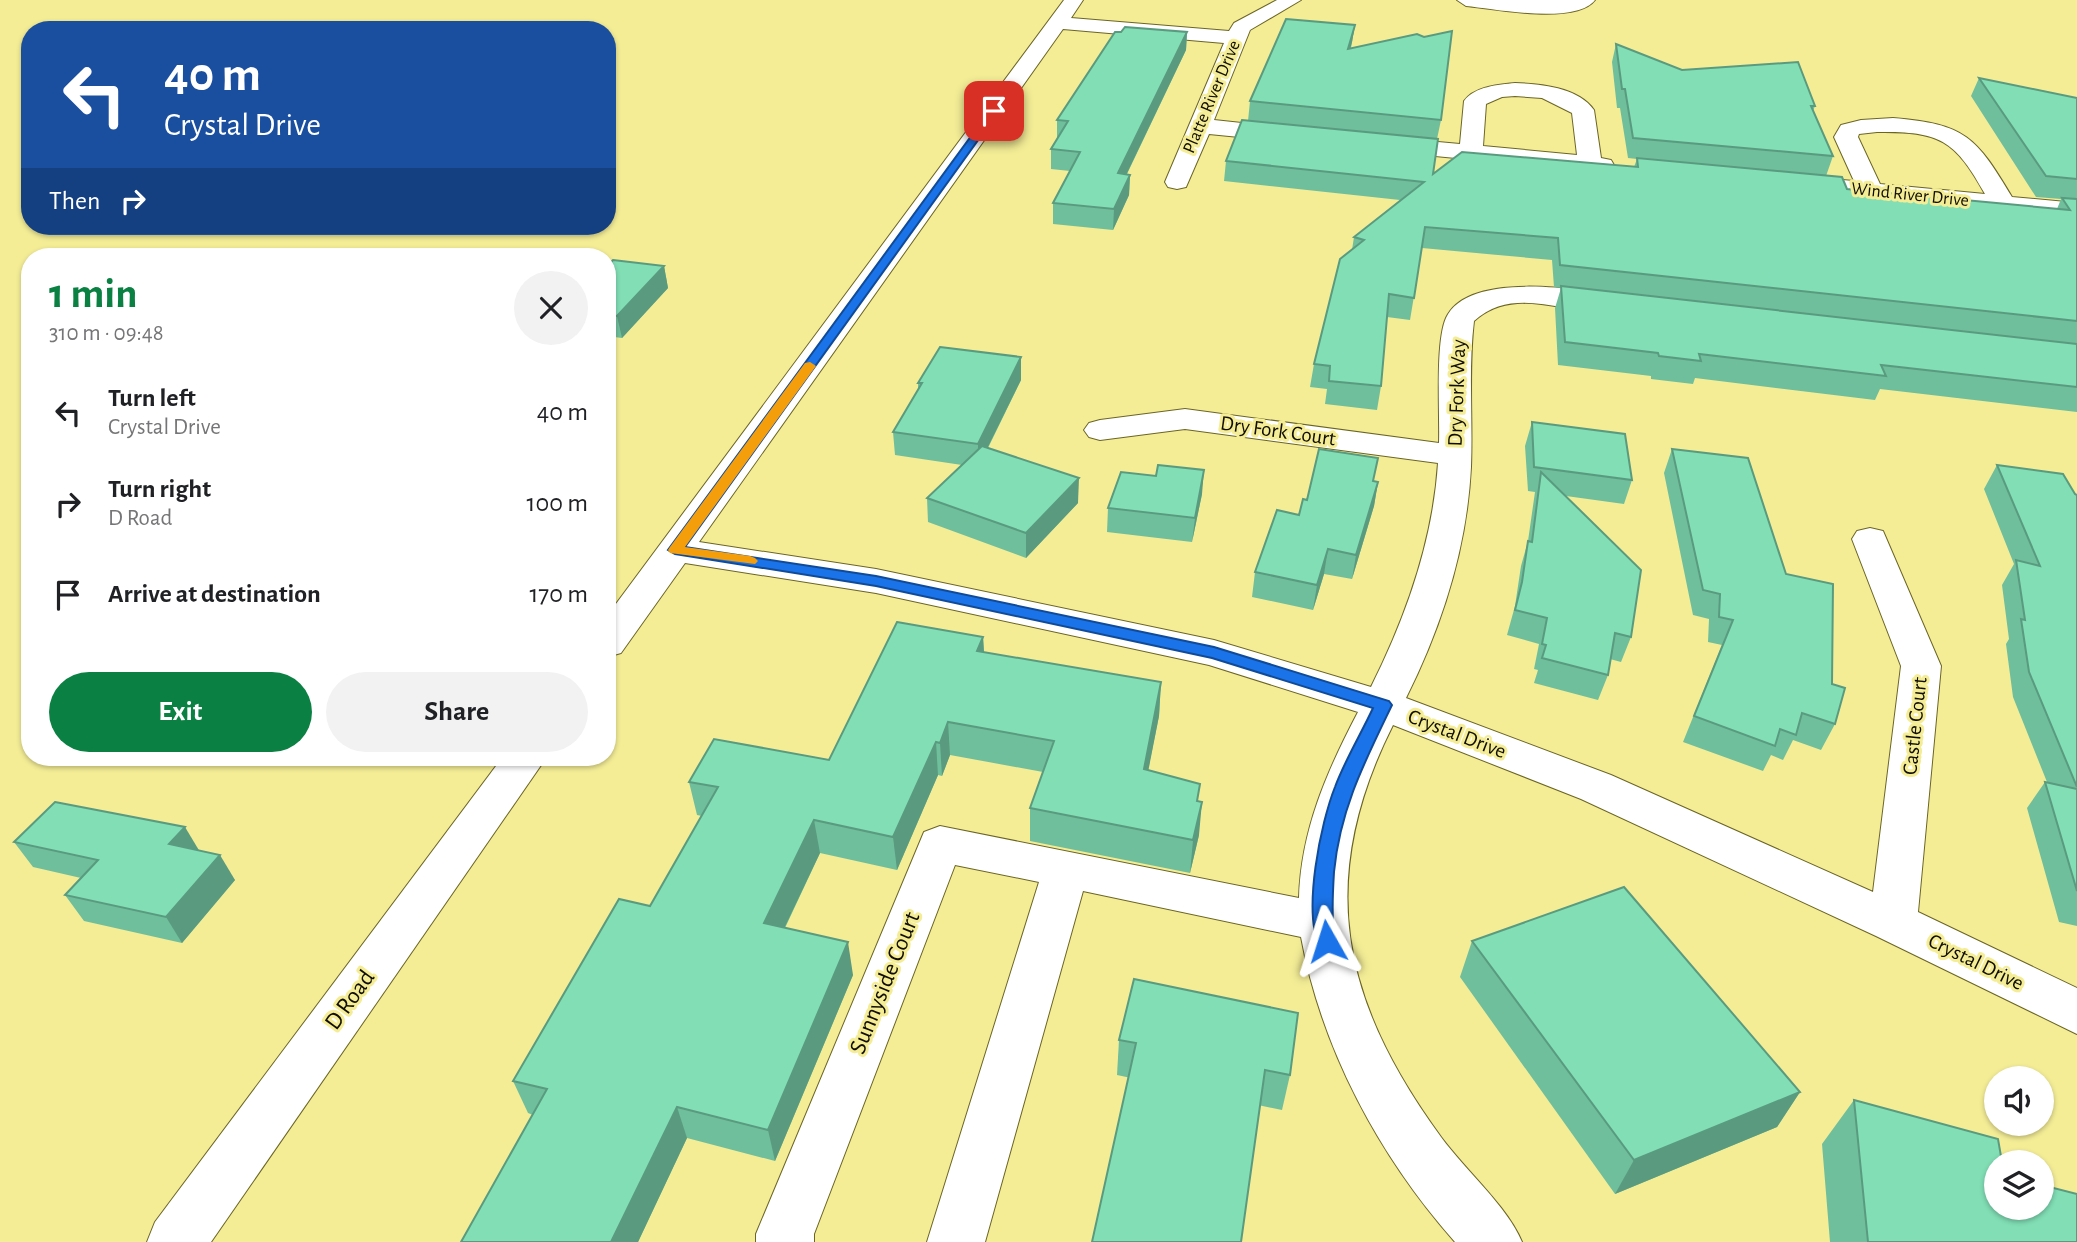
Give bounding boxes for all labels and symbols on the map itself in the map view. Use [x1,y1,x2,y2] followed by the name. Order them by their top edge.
[1180,38,1244,156] street label: Platte River Drive
[964,81,1024,141] pin
[1850,180,1970,210] street label: Wind River Drive
[1445,339,1469,447] street label: Dry Fork Way
[1219,413,1337,450] street label: Dry Fork Court
[1899,676,1931,776] street label: Castle Court
[1405,706,1509,762] street label: Crystal Drive
[1290,904,1364,978] position arrow
[846,908,925,1057] street label: Sunnyside Court
[1925,930,2027,994] street label: Crystal Drive
[321,966,379,1034] street label: D Road

